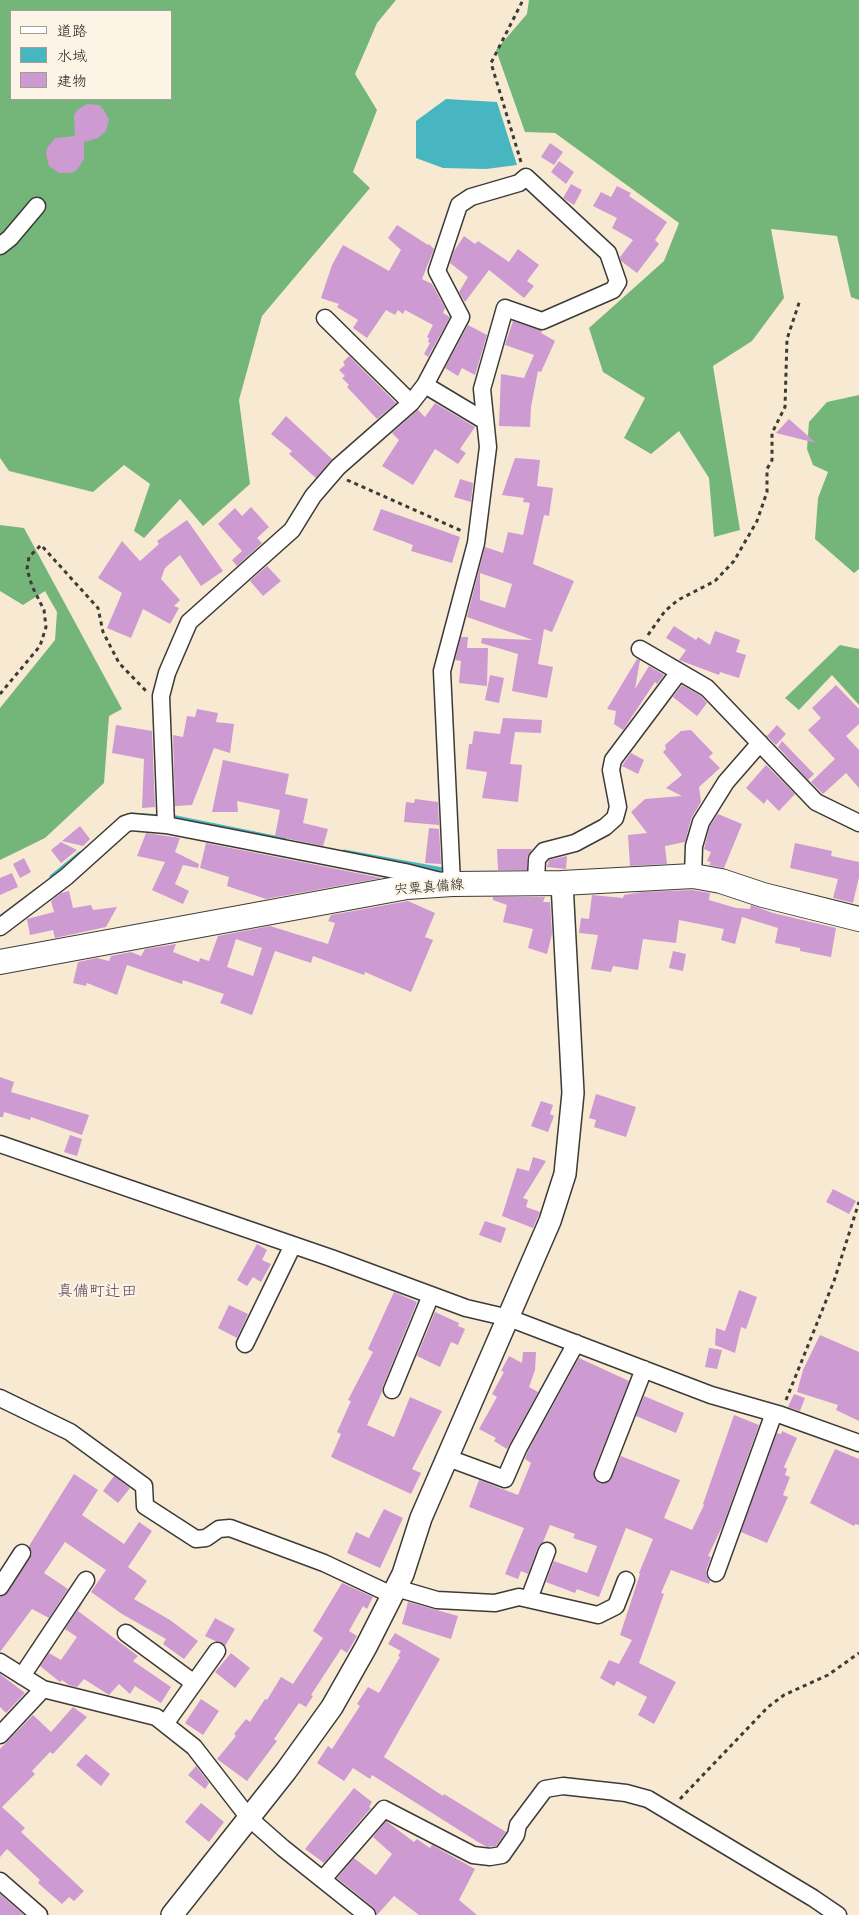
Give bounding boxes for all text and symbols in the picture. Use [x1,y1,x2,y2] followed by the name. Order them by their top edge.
[10,10,172,100] legend
[57,20,87,40] text: 道路
[57,45,87,65] text: 水域
[57,70,87,90] text: 建物
[393,876,465,898] street label: 宍粟真備線
[57,1281,137,1301] district label: 真備町辻田

